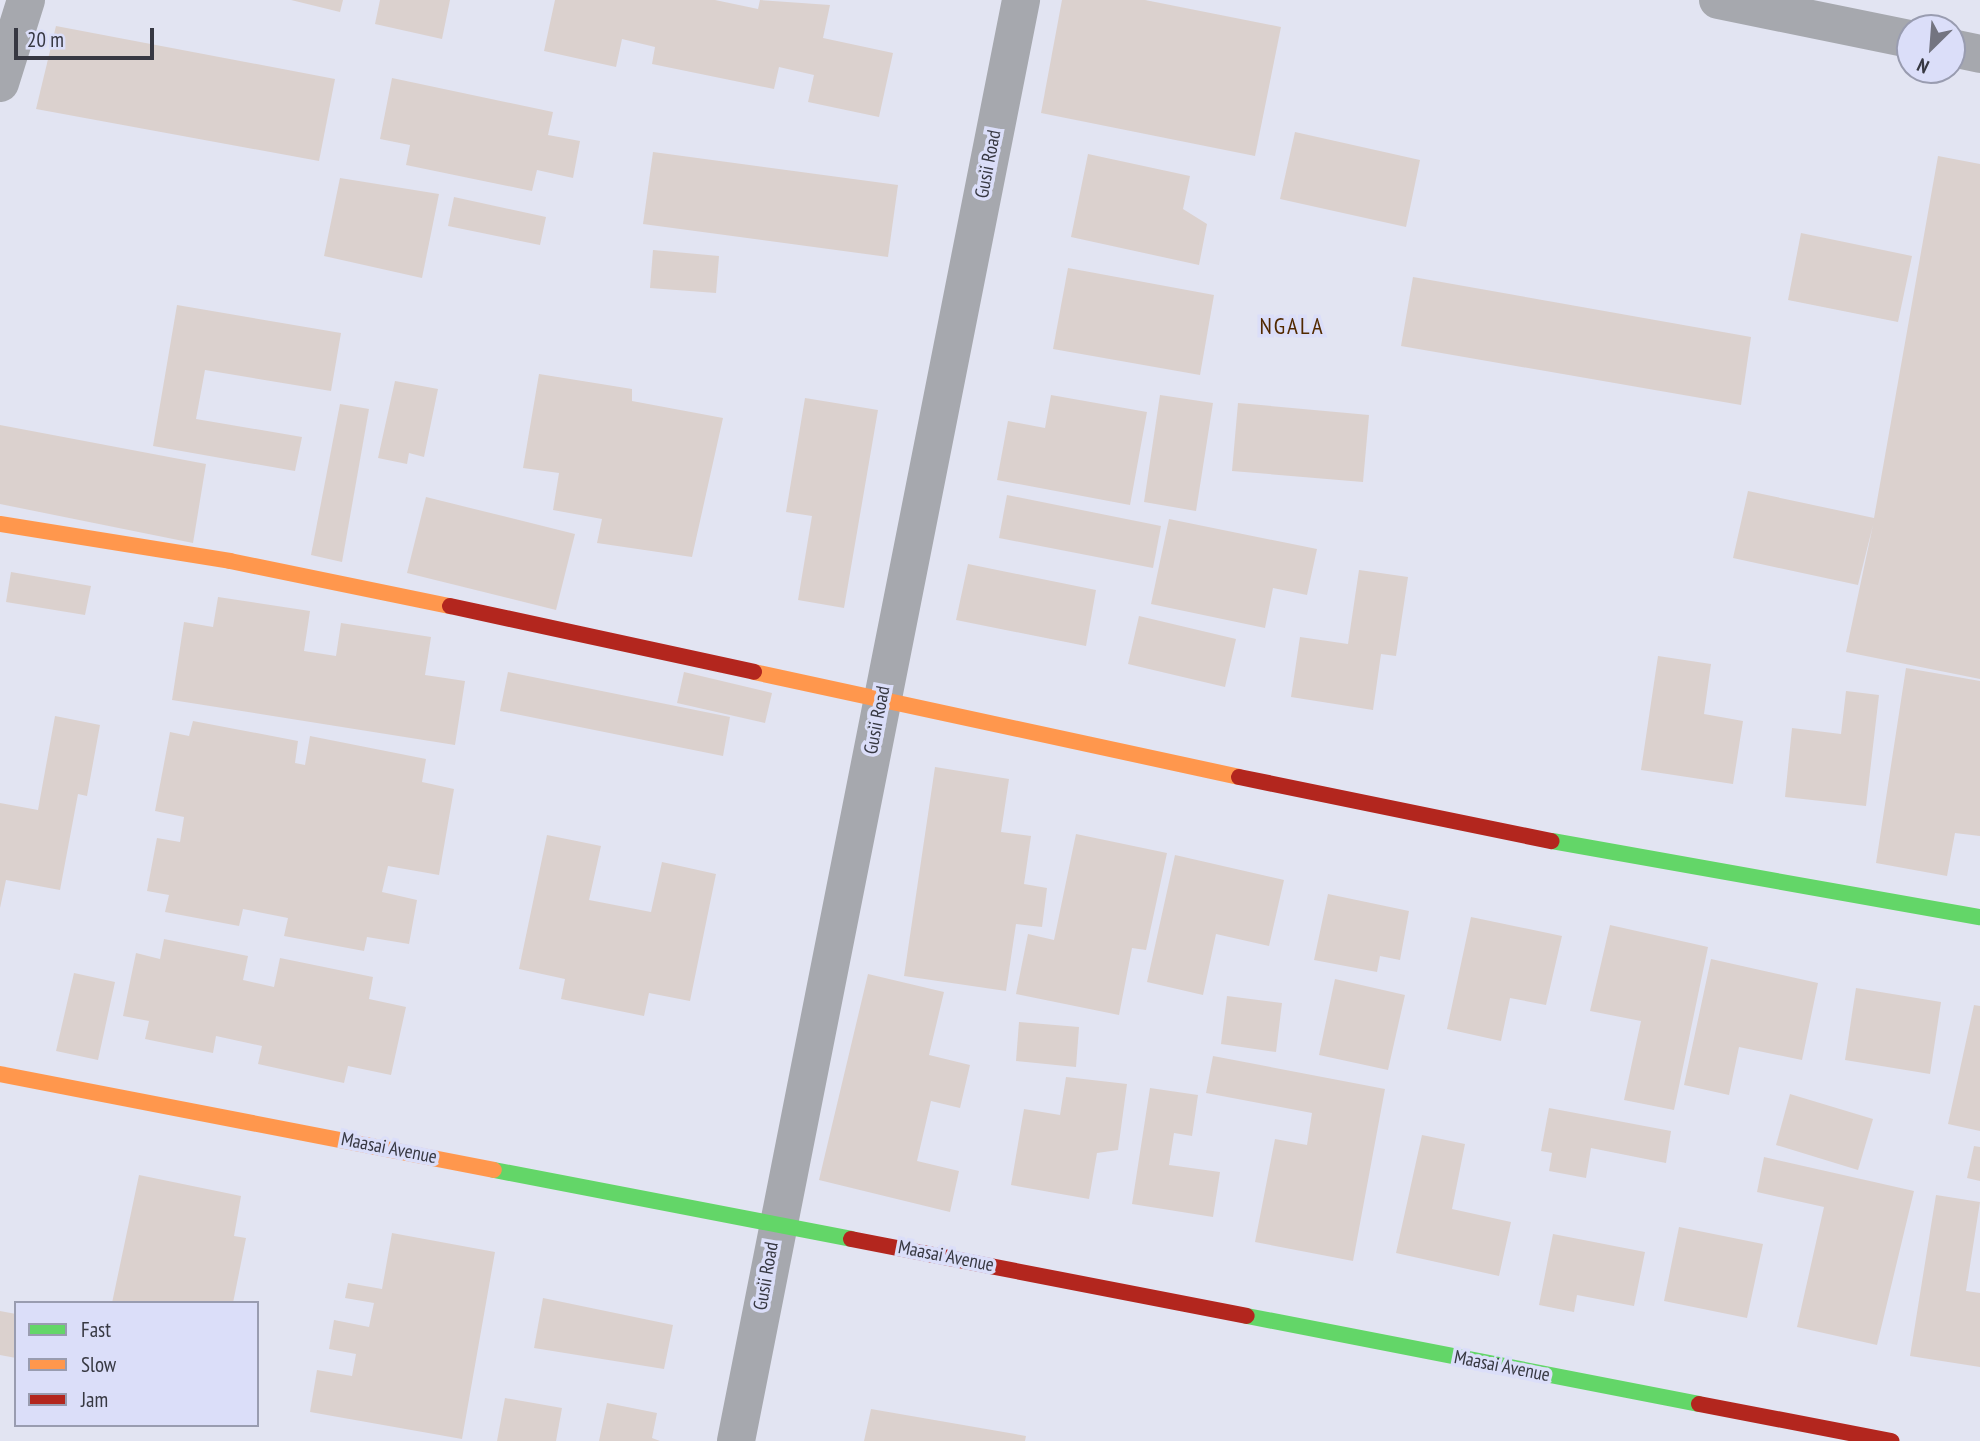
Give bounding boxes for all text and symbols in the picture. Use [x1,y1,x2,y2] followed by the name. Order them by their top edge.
[18,14,158,58] scale bar
[1896,14,1966,84] north arrow
[27,26,64,53] text: 20 m
[1913,53,1933,79] text: N
[970,128,1006,200] street label: Gusii Road
[1260,312,1324,340] district label: NGALA
[859,684,895,756] street label: Gusii Road
[339,1128,439,1168] street label: Maasai Avenue
[896,1236,996,1276] street label: Maasai Avenue
[749,1240,783,1312] street label: Gusii Road
[14,1301,259,1427] legend
[81,1316,111,1343] text: Fast
[1452,1346,1552,1386] street label: Maasai Avenue
[81,1351,116,1378] text: Slow
[81,1386,108,1413] text: Jam

